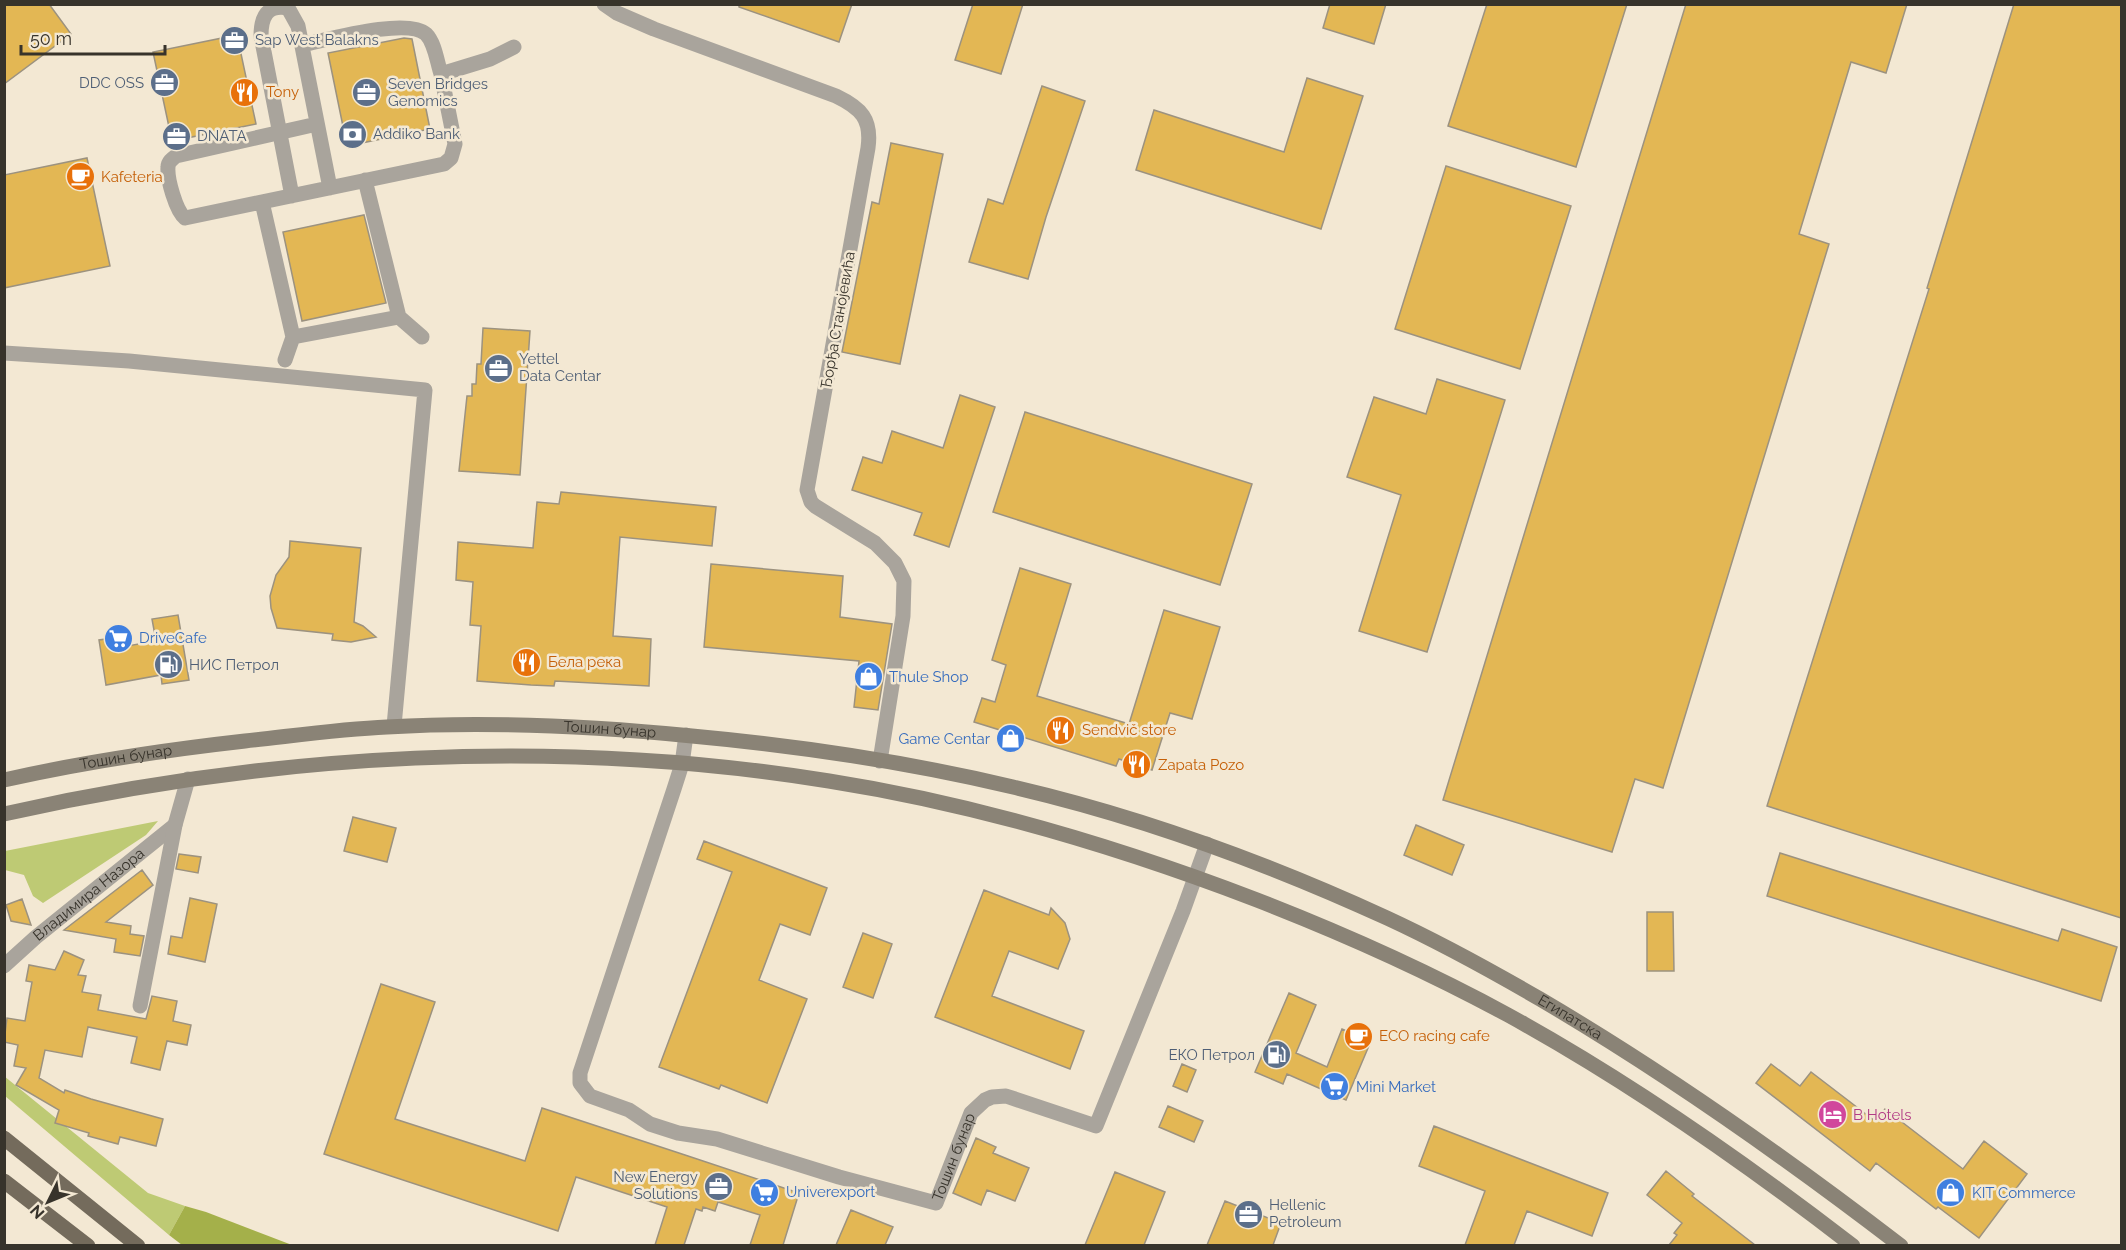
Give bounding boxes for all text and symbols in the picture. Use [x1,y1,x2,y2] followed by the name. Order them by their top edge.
[21,18,165,56] scale bar
[218,24,250,56] office icon: Sap West Balakns
[30,28,72,49] text: 50 m
[255,31,379,49] place label: Sap West Balakns
[149,67,181,99] office icon: DDC OSS
[79,74,144,92] place label: DDC OSS
[388,75,488,110] place label: Seven Bridges Genomics
[229,76,261,108] restaurant icon: Tony
[351,77,383,109] office icon: Seven Bridges Genomics
[266,83,299,101] place label: Tony
[336,118,368,150] bank icon: Addiko Bank
[160,120,192,152] office icon: DNATA
[373,125,460,143] place label: Addiko Bank
[197,127,247,145] place label: DNATA
[64,161,96,193] cafe icon: Kafeteria
[101,168,163,186] place label: Kafeteria
[817,250,859,390] street label: Ђорђа Станојевића
[519,350,602,385] place label: Yettel Data Centar
[482,352,514,384] office icon: Yettel Data Centar
[102,622,134,654] supermarket icon: DriveCafe
[139,629,207,647] place label: DriveCafe
[511,646,543,678] restaurant icon: Бела река
[152,649,184,681] fuel station icon: НИС Петрол
[548,653,621,671] place label: Бела река
[189,656,279,674] place label: НИС Петрол
[852,661,884,693] shop icon: Thule Shop
[889,668,969,686] place label: Thule Shop
[1045,714,1077,746] restaurant icon: Sendvič store
[563,717,657,742] street label: Тошин бунар
[1082,721,1176,739] place label: Sendvič store
[995,723,1027,755] shop icon: Game Centar
[898,730,991,748] place label: Game Centar
[78,741,173,774] street label: Тошин бунар
[1121,749,1153,781] restaurant icon: Zapata Pozo
[1158,756,1244,774] place label: Zapata Pozo
[30,844,148,945] street label: Владимира Назора
[1535,991,1606,1044] street label: Египатска
[1342,1020,1374,1052] cafe icon: ECO racing cafe
[1379,1027,1490,1045] place label: ECO racing cafe
[1260,1039,1292,1071] fuel station icon: ЕКО Петрол
[1168,1046,1255,1064] place label: ЕКО Петрол
[1319,1071,1351,1103] supermarket icon: Mini Market
[1356,1078,1436,1096] place label: Mini Market
[1816,1099,1848,1131] hotel icon: B Hotels
[1853,1106,1912,1124] place label: B Hotels
[929,1111,979,1204] street label: Тошин бунар
[613,1168,698,1203] place label: New Energy Solutions
[703,1170,735,1202] office icon: New Energy Solutions
[18,1172,78,1232] north arrow
[749,1176,781,1208] supermarket icon: Univerexport
[1935,1177,1967,1209] shop icon: KIT Commerce
[786,1183,875,1201] place label: Univerexport
[1972,1184,2076,1202] place label: KIT Commerce
[1269,1196,1341,1231] place label: Hellenic Petroleum
[1232,1198,1264,1230] office icon: Hellenic Petroleum
[26,1201,49,1223] text: N

